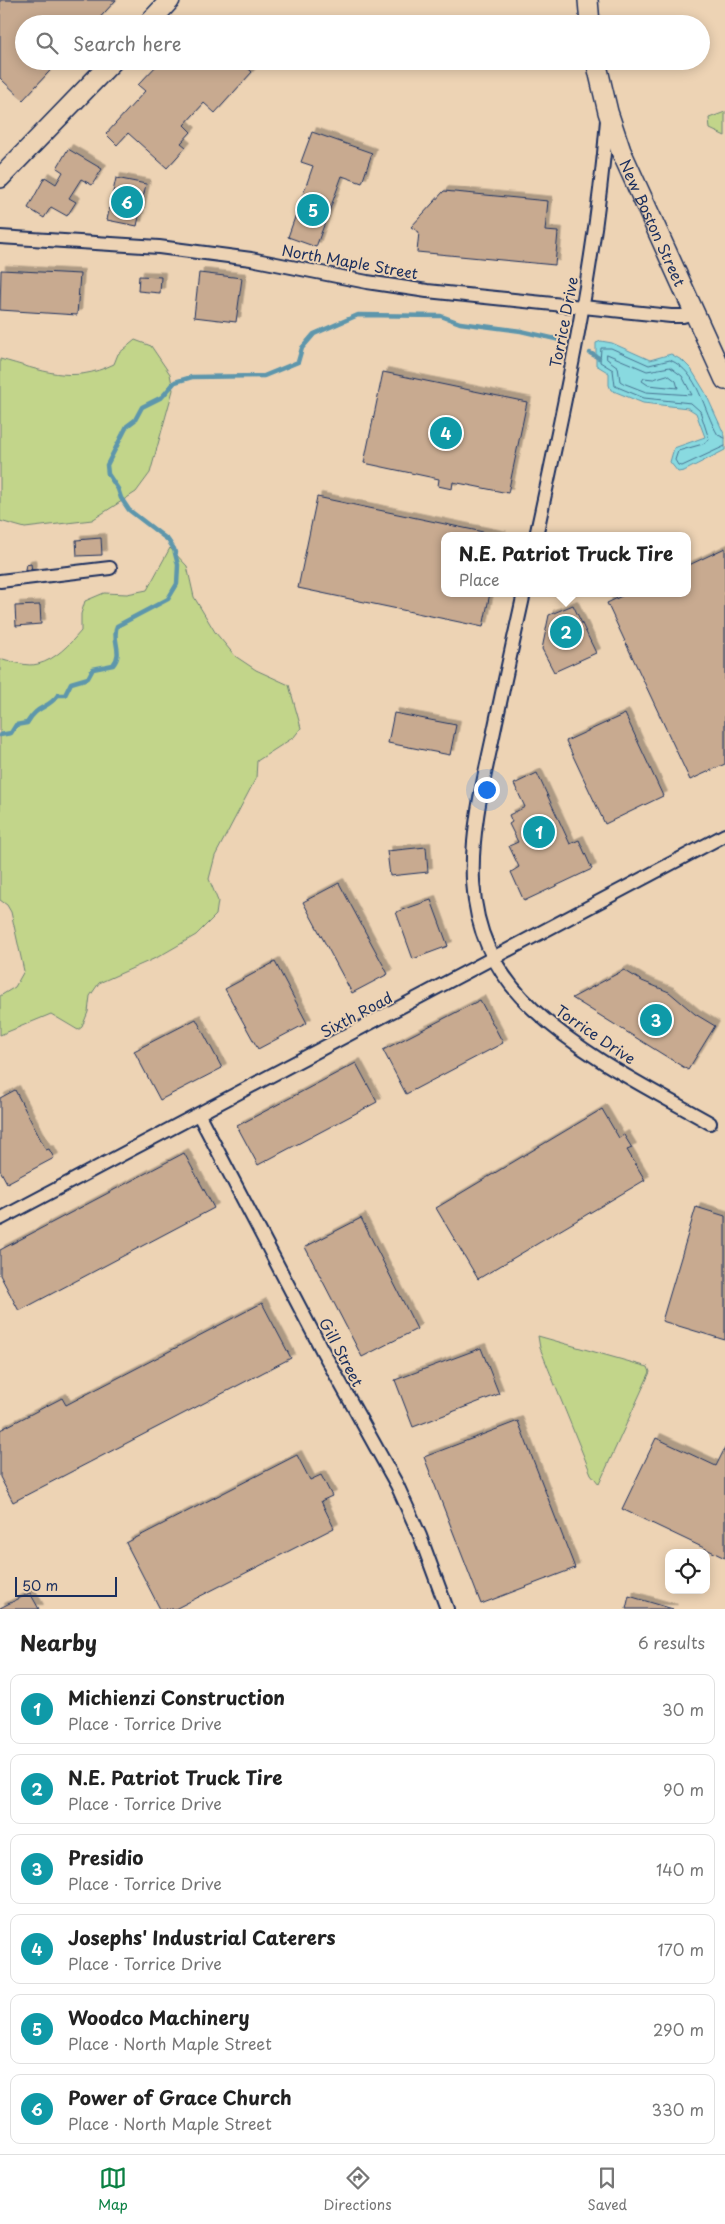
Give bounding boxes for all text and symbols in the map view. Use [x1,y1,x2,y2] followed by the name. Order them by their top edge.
[15,15,710,70] search box
[33,29,61,57] icon: search
[73,29,182,57] text: Search here
[615,155,692,290] street label: New Boston Street
[111,183,143,221] pin: 6
[297,191,329,229] pin: 5
[280,238,420,284] street label: North Maple Street
[543,275,583,369] street label: Torrice Drive
[430,414,462,452] pin: 4
[441,532,691,597] popup
[459,539,673,567] text: N.E. Patriot Truck Tire
[459,567,500,591] text: Place
[550,613,582,651] pin: 2
[474,777,500,803] your location
[523,813,555,851] pin: 1
[316,985,396,1043] street label: Sixth Road
[551,999,641,1069] street label: Torrice Drive
[640,1001,672,1039] pin: 3
[314,1313,370,1391] street label: Gill Street
[665,1549,710,1594] map controls
[665,1549,710,1594] button: locate
[15,1574,118,1597] scale bar
[22,1575,58,1596] text: 50 m
[20,1626,97,1658] text: Nearby
[638,1630,705,1654] text: 6 results
[68,1683,285,1711] text: Michienzi Construction
[33,1697,41,1721] text: 1
[662,1697,704,1721] text: 30 m
[68,1711,222,1735] text: Place · Torrice Drive
[68,1763,283,1791] text: N.E. Patriot Truck Tire
[31,1777,43,1801] text: 2
[663,1777,704,1801] text: 90 m
[68,1791,222,1815] text: Place · Torrice Drive
[68,1843,144,1871] text: Presidio
[32,1857,42,1881] text: 3
[656,1857,704,1881] text: 140 m
[68,1871,222,1895] text: Place · Torrice Drive
[68,1923,336,1951] text: Josephs' Industrial Caterers
[32,1937,42,1961] text: 4
[658,1937,704,1961] text: 170 m
[68,1951,222,1975] text: Place · Torrice Drive
[68,2003,249,2031] text: Woodco Machinery
[32,2017,42,2041] text: 5
[653,2017,704,2041] text: 290 m
[68,2031,272,2055] text: Place · North Maple Street
[68,2083,292,2111] text: Power of Grace Church
[31,2097,43,2121] text: 6
[651,2097,704,2121] text: 330 m
[68,2111,272,2135] text: Place · North Maple Street
[98,2164,128,2215] tab: Map
[324,2164,392,2215] tab: Directions
[587,2164,627,2215] tab: Saved

